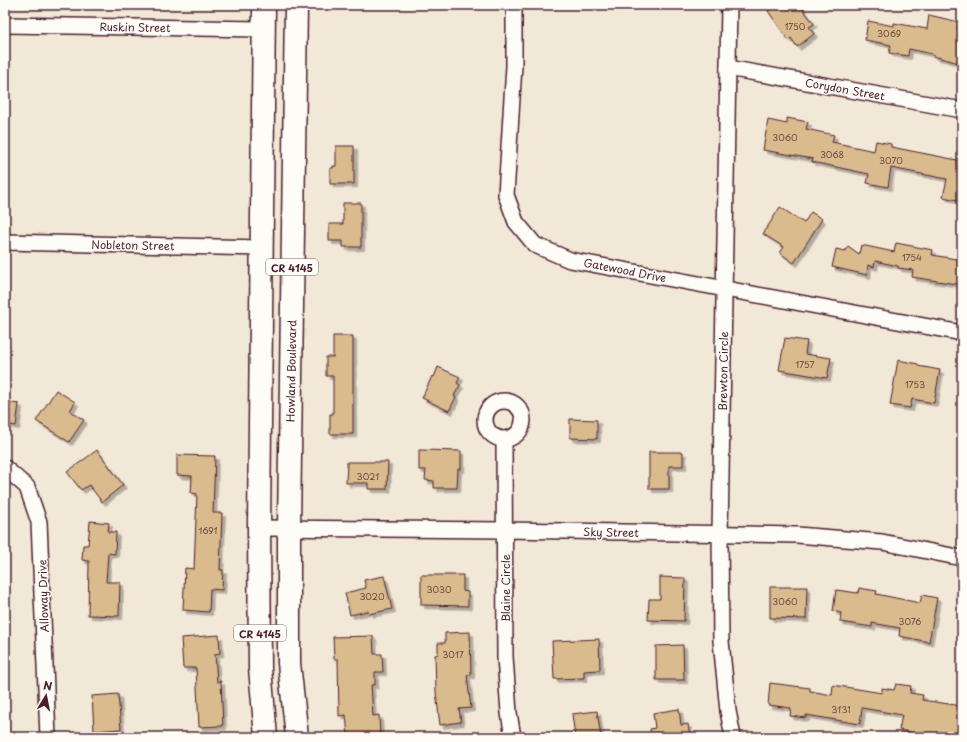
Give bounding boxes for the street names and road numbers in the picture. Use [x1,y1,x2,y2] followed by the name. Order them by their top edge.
[99,18,171,36] street label: Ruskin Street
[804,74,887,104] street label: Corydon Street
[91,236,175,254] street label: Nobleton Street
[582,254,668,286] street label: Gatewood Drive
[266,259,318,275] road number: CR 4145
[282,319,300,422] street label: Howland Boulevard
[714,331,732,411] street label: Brewton Circle
[583,523,639,541] street label: Sky Street
[497,554,514,622] street label: Blaine Circle
[33,559,53,633] street label: Alloway Drive
[234,625,286,641] road number: CR 4145

